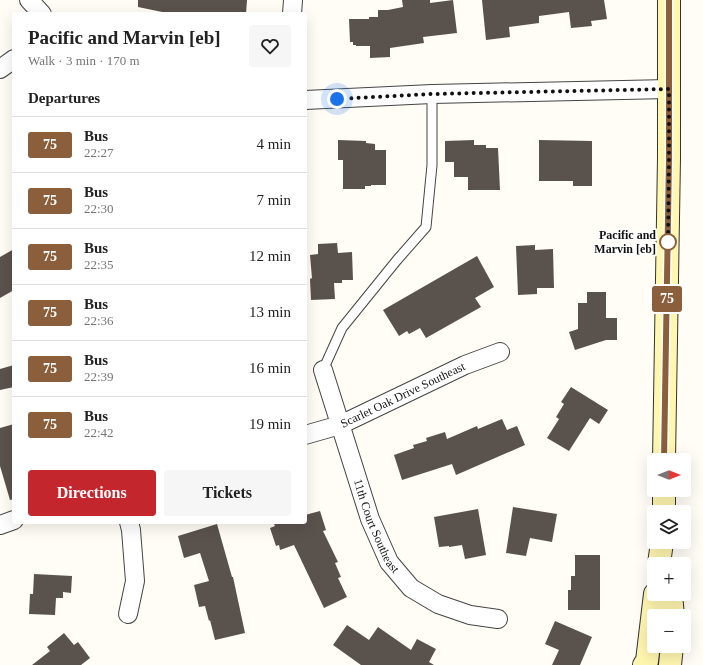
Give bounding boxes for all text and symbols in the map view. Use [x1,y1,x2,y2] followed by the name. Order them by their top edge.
[249,25,291,67] button: heart
[28,27,221,48] text: Pacific and Marvin [eb]
[28,53,140,68] text: Walk · 3 min · 170 m
[327,89,347,109] your location
[28,90,100,106] text: Departures
[84,128,108,144] text: Bus
[256,136,291,152] text: 4 min
[43,137,57,152] text: 75
[84,145,114,160] text: 22:27
[84,184,108,200] text: Bus
[256,192,291,208] text: 7 min
[43,193,57,208] text: 75
[84,201,114,216] text: 22:30
[594,228,656,256] place label: Pacific and Marvin [eb]
[659,233,677,251] marker: Pacific and Marvin [eb]
[84,240,108,256] text: Bus
[249,248,291,264] text: 12 min
[43,249,57,264] text: 75
[84,257,114,272] text: 22:35
[649,286,685,312] line badge: 75
[660,291,674,306] text: 75
[84,296,108,312] text: Bus
[249,304,291,320] text: 13 min
[43,305,57,320] text: 75
[84,313,114,328] text: 22:36
[84,352,108,368] text: Bus
[338,359,468,431] street label: Scarlet Oak Drive Southeast
[249,360,291,376] text: 16 min
[43,361,57,376] text: 75
[84,369,114,384] text: 22:39
[84,408,108,424] text: Bus
[249,416,291,432] text: 19 min
[43,417,57,432] text: 75
[84,425,114,440] text: 22:42
[647,453,691,497] north arrow
[647,453,691,653] map controls
[28,470,156,516] button: Directions
[164,470,291,516] button: Tickets
[351,477,403,576] street label: 11th Court Southeast
[647,505,691,549] button: layers
[647,557,691,601] button: +
[647,609,691,653] button: −

